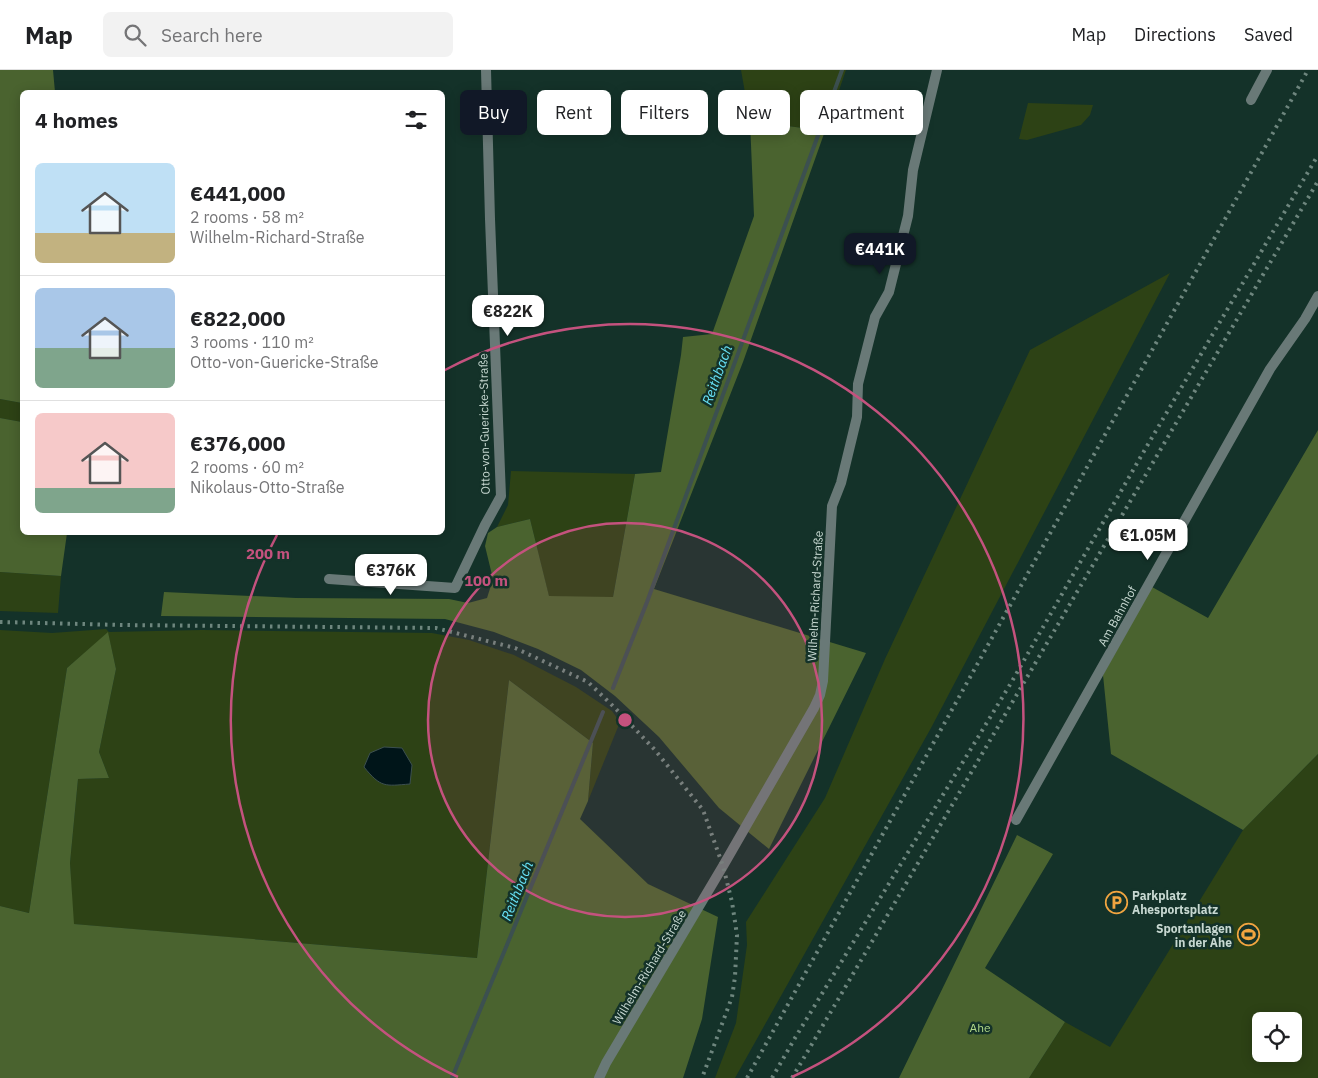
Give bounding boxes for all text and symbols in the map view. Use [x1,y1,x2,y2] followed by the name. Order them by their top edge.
[103,12,453,57] search box
[25,19,73,51] text: Map
[121,21,149,49] icon: search
[161,23,263,47] text: Search here
[1071,23,1106,46] text: Map
[1134,23,1216,46] text: Directions
[1244,23,1293,46] text: Saved
[460,90,527,135] chip: Buy
[537,90,611,135] chip: Rent
[621,90,708,135] chip: Filters
[718,90,790,135] chip: New
[800,90,923,135] chip: Apartment
[35,106,118,134] text: 4 homes
[402,106,430,134] icon: filters
[190,179,285,207] text: €441,000
[75,183,135,243] icon: home
[190,207,304,227] text: 2 rooms · 58 m²
[190,227,365,247] text: Wilhelm-Richard-Straße
[845,232,915,275] pin: €441K
[855,239,905,259] text: €441K
[473,294,543,337] pin: €822K
[483,301,533,321] text: €822K
[190,304,285,332] text: €822,000
[75,308,135,368] icon: home
[190,332,314,352] text: 3 rooms · 110 m²
[698,342,736,407] water label: Reithbach
[190,352,378,372] text: Otto-von-Guericke-Straße
[475,353,493,495] street label: Otto-von-Guericke-Straße
[190,429,285,457] text: €376,000
[75,433,135,493] icon: home
[190,457,304,477] text: 2 rooms · 60 m²
[190,477,345,497] text: Nikolaus-Otto-Straße
[1107,518,1189,561] pin: €1.05M
[1120,525,1176,545] text: €1.05M
[804,530,826,662] street label: Wilhelm-Richard-Straße
[246,544,290,563] text: 200 m
[356,554,426,596] pin: €376K
[366,560,416,580] text: €376K
[464,571,508,590] text: 100 m
[1094,583,1140,649] street label: Am Bahnhof
[616,711,634,729] centre of rings
[497,859,537,923] water label: Reithbach
[1132,888,1218,917] place label: Parkplatz Ahesportsplatz
[1104,890,1128,914] parking icon: Parkplatz Ahesportsplatz
[609,907,689,1027] street label: Wilhelm-Richard-Straße
[1156,921,1232,950] place label: Sportanlagen in der Ahe
[1236,923,1260,947] sports icon: Sportanlagen in der Ahe
[1252,1012,1302,1062] map controls
[1252,1012,1302,1062] button: locate
[969,1020,991,1035] park label: Ahe

